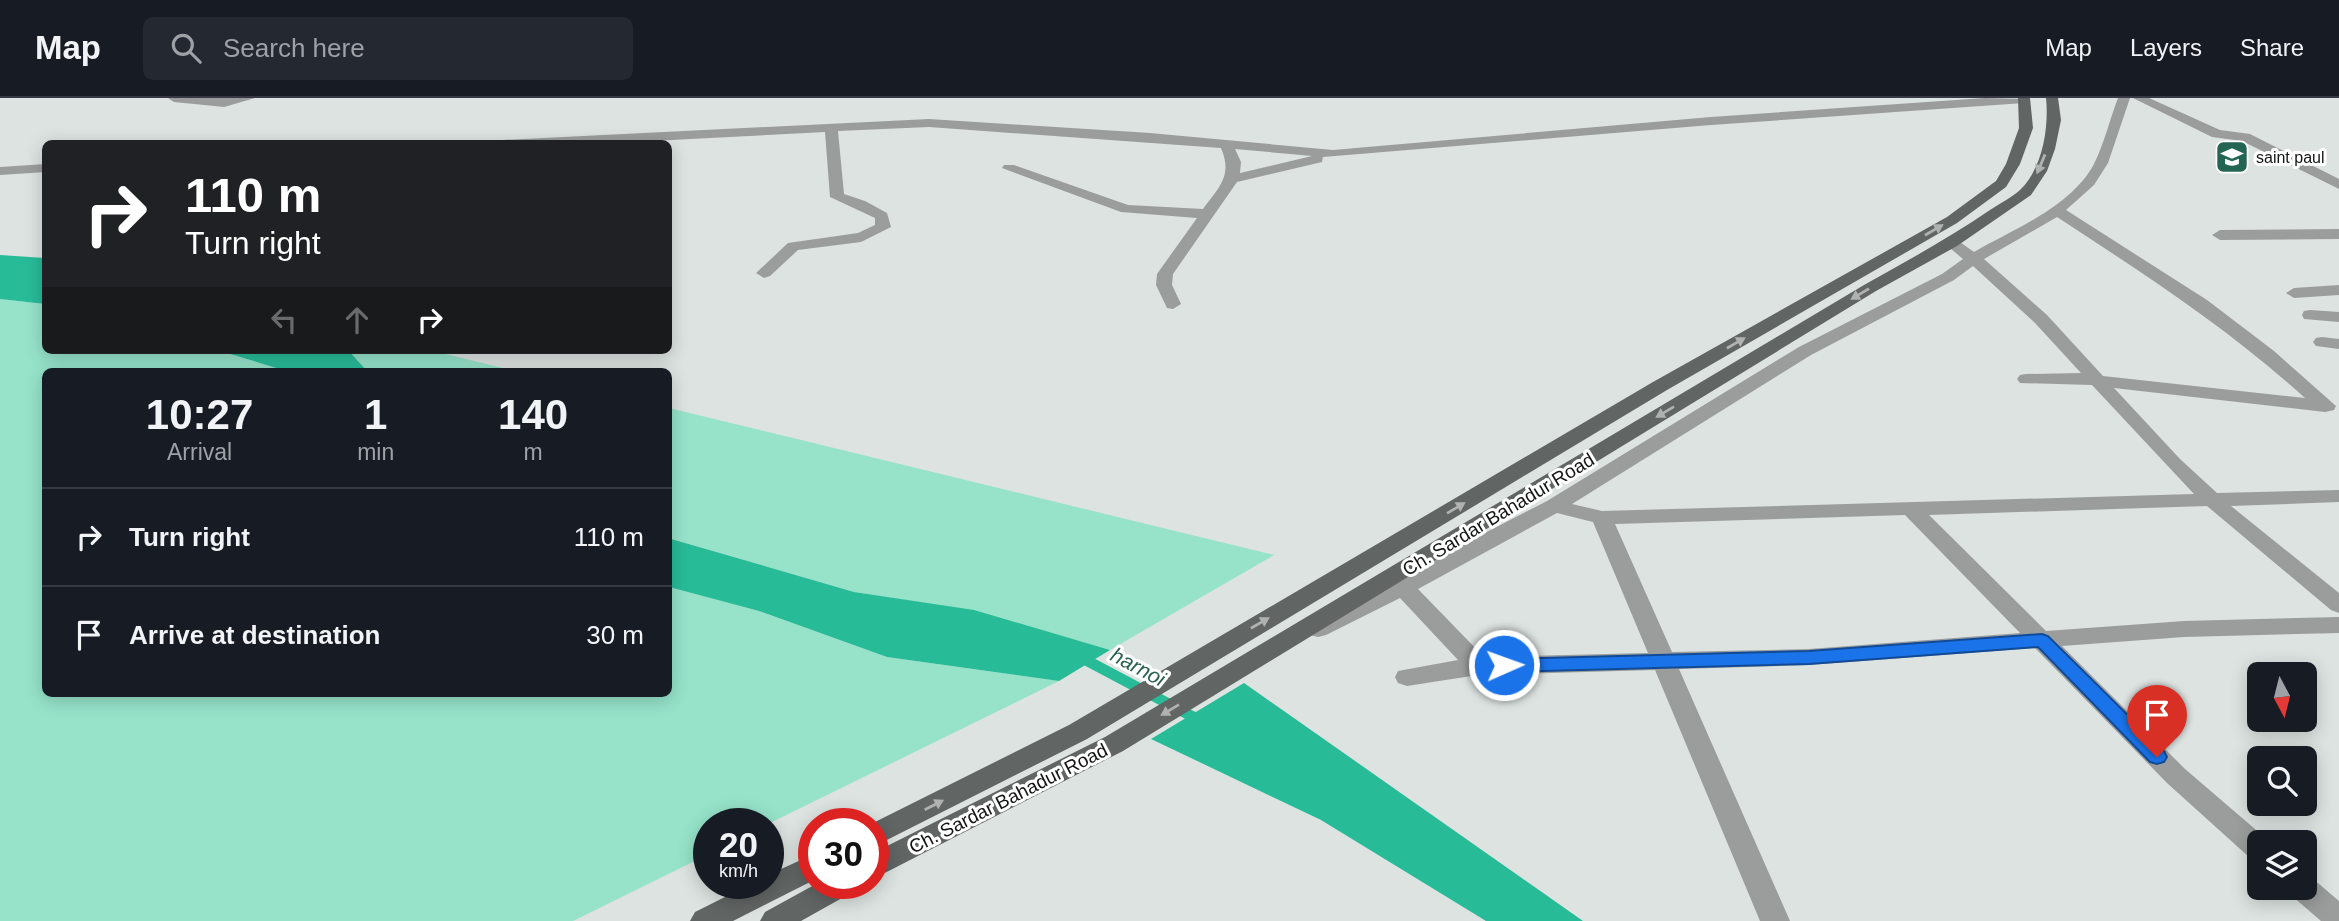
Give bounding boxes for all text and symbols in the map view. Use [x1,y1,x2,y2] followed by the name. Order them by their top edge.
[143,17,633,80] search box
[35,29,101,66] text: Map
[167,29,205,67] icon: search
[223,33,365,63] text: Search here
[2045,34,2092,61] text: Map
[2130,34,2202,61] text: Layers
[2240,34,2304,61] text: Share
[2213,138,2251,176] school or university icon: saint paul
[2256,149,2325,166] place label: saint paul
[2036,154,2047,175] one-way arrow
[70,168,161,259] icon: right
[185,168,321,222] text: 110 m
[1924,224,1943,236] one-way arrow
[185,225,321,261] text: Turn right
[1850,288,1869,301] one-way arrow
[265,301,303,339] icon: left
[338,301,376,339] icon: ahead
[411,301,449,339] icon: right
[1727,336,1746,349] one-way arrow
[146,391,253,438] text: 10:27
[364,391,387,438] text: 1
[498,391,568,438] text: 140
[1656,406,1675,419] one-way arrow
[167,439,232,465] text: Arrival
[357,439,394,465] text: min
[524,439,543,465] text: m
[1399,449,1598,580] street label: Ch. Sardar Bahadur Road
[1446,502,1465,514] one-way arrow
[70,518,108,556] icon: right
[129,522,250,552] text: Turn right
[574,522,644,552] text: 110 m
[70,616,108,654] icon: arrive
[1250,617,1269,629] one-way arrow
[129,620,380,650] text: Arrive at destination
[586,620,644,650] text: 30 m
[1467,628,1541,702] position arrow
[1107,643,1171,691] water label: harnoi
[2247,662,2317,732] north arrow
[2247,662,2317,900] map controls
[2127,685,2187,757] pin
[2138,696,2176,734] icon: arrive
[1161,704,1180,716] one-way arrow
[906,739,1111,858] street label: Ch. Sardar Bahadur Road
[2247,746,2317,816] button: search
[924,799,944,810] one-way arrow
[798,808,889,899] speed limit sign: 30
[719,825,758,864] text: 20
[2247,830,2317,900] button: layers
[719,861,758,881] text: km/h

